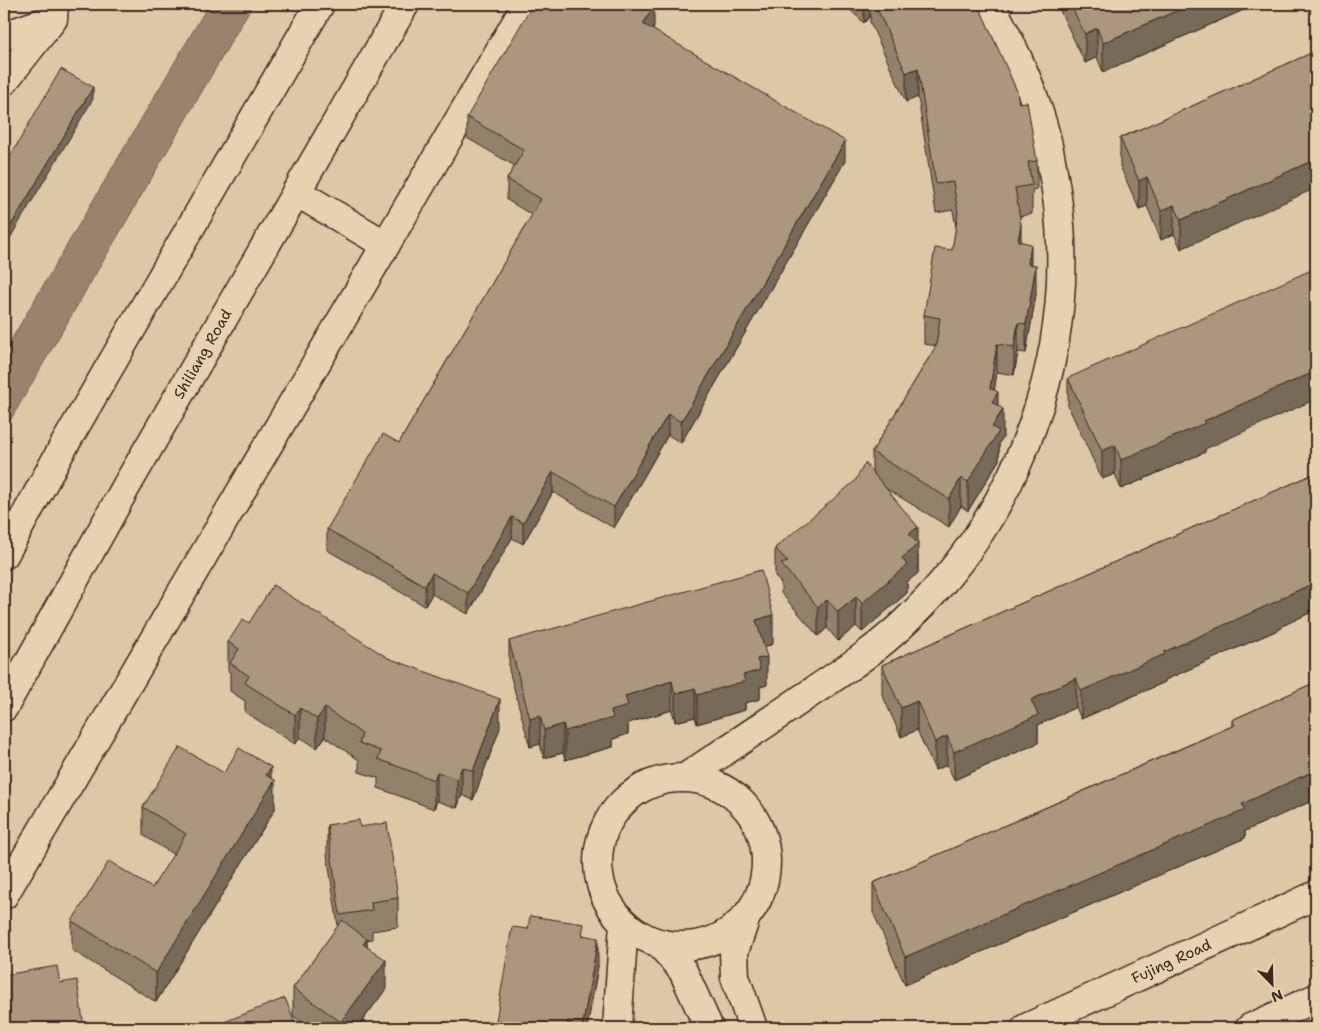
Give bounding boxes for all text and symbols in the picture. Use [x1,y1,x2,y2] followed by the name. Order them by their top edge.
[169,305,237,403] street label: Shiliang Road
[1128,934,1215,988] street label: Fujing Road
[1248,960,1298,1010] north arrow
[1268,986,1286,1006] text: N

